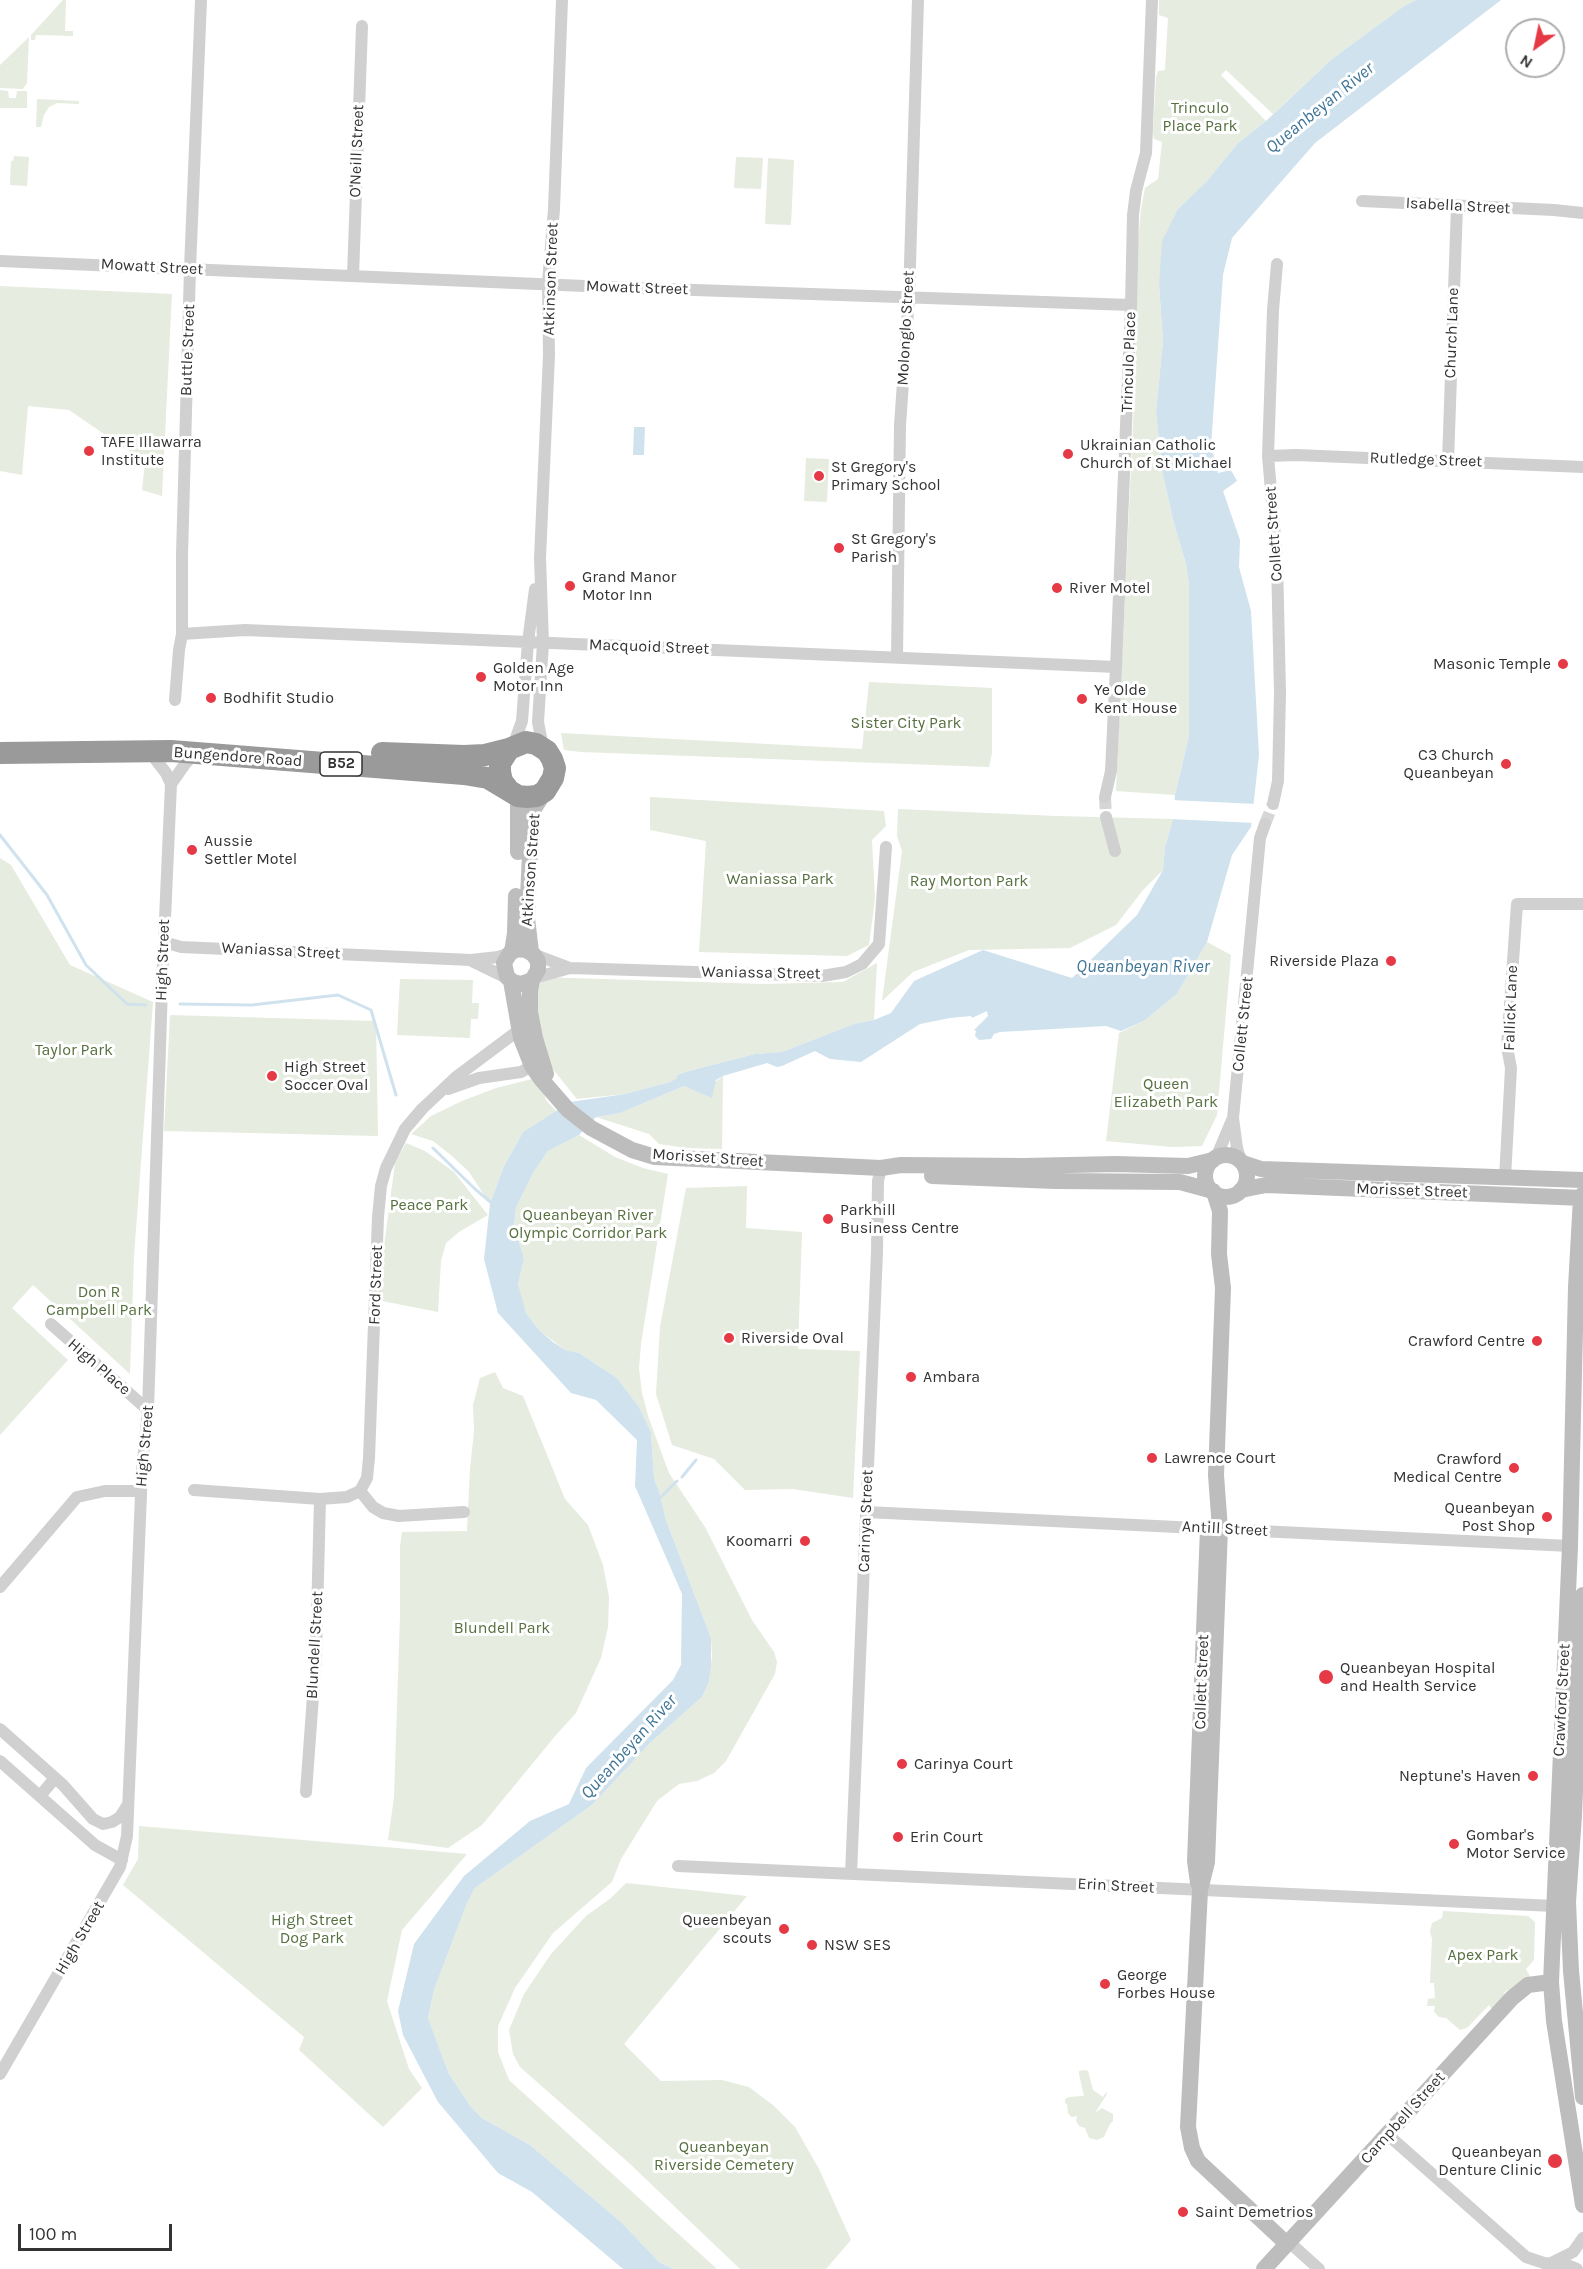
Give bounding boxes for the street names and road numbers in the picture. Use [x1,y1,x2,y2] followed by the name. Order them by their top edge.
[346,104,368,198] street label: O'Neill Street
[1405,194,1511,218] street label: Isabella Street
[539,222,563,336] street label: Atkinson Street
[100,255,204,279] street label: Mowatt Street
[893,270,919,386] street label: Molonglo Street
[585,277,689,299] street label: Mowatt Street
[1441,287,1463,379] street label: Church Lane
[177,304,199,396] street label: Buttle Street
[1118,311,1140,413] street label: Trinculo Place
[1369,448,1483,472] street label: Rutledge Street
[1261,486,1287,582] street label: Collett Street
[589,635,709,659] street label: Macquoid Street
[173,743,303,771] street label: Bungendore Road
[320,752,362,776] road number: B52
[517,813,545,927] street label: Atkinson Street
[152,919,174,1001] street label: High Street
[221,938,341,964] street label: Waniassa Street
[701,962,821,984] street label: Waniassa Street
[1500,965,1522,1051] street label: Fallick Lane
[1228,976,1258,1072] street label: Collett Street
[652,1145,764,1171] street label: Morisset Street
[1356,1179,1468,1203] street label: Morisset Street
[365,1245,387,1325] street label: Ford Street
[64,1335,134,1399] street label: High Place
[132,1404,158,1488] street label: High Street
[855,1469,877,1573] street label: Carinya Street
[1181,1517,1269,1541] street label: Antill Street
[303,1590,327,1700] street label: Blundell Street
[1191,1634,1213,1730] street label: Collett Street
[1549,1643,1575,1757] street label: Crawford Street
[1077,1874,1155,1898] street label: Erin Street
[51,1898,109,1978] street label: High Street
[1357,2068,1449,2168] street label: Campbell Street

